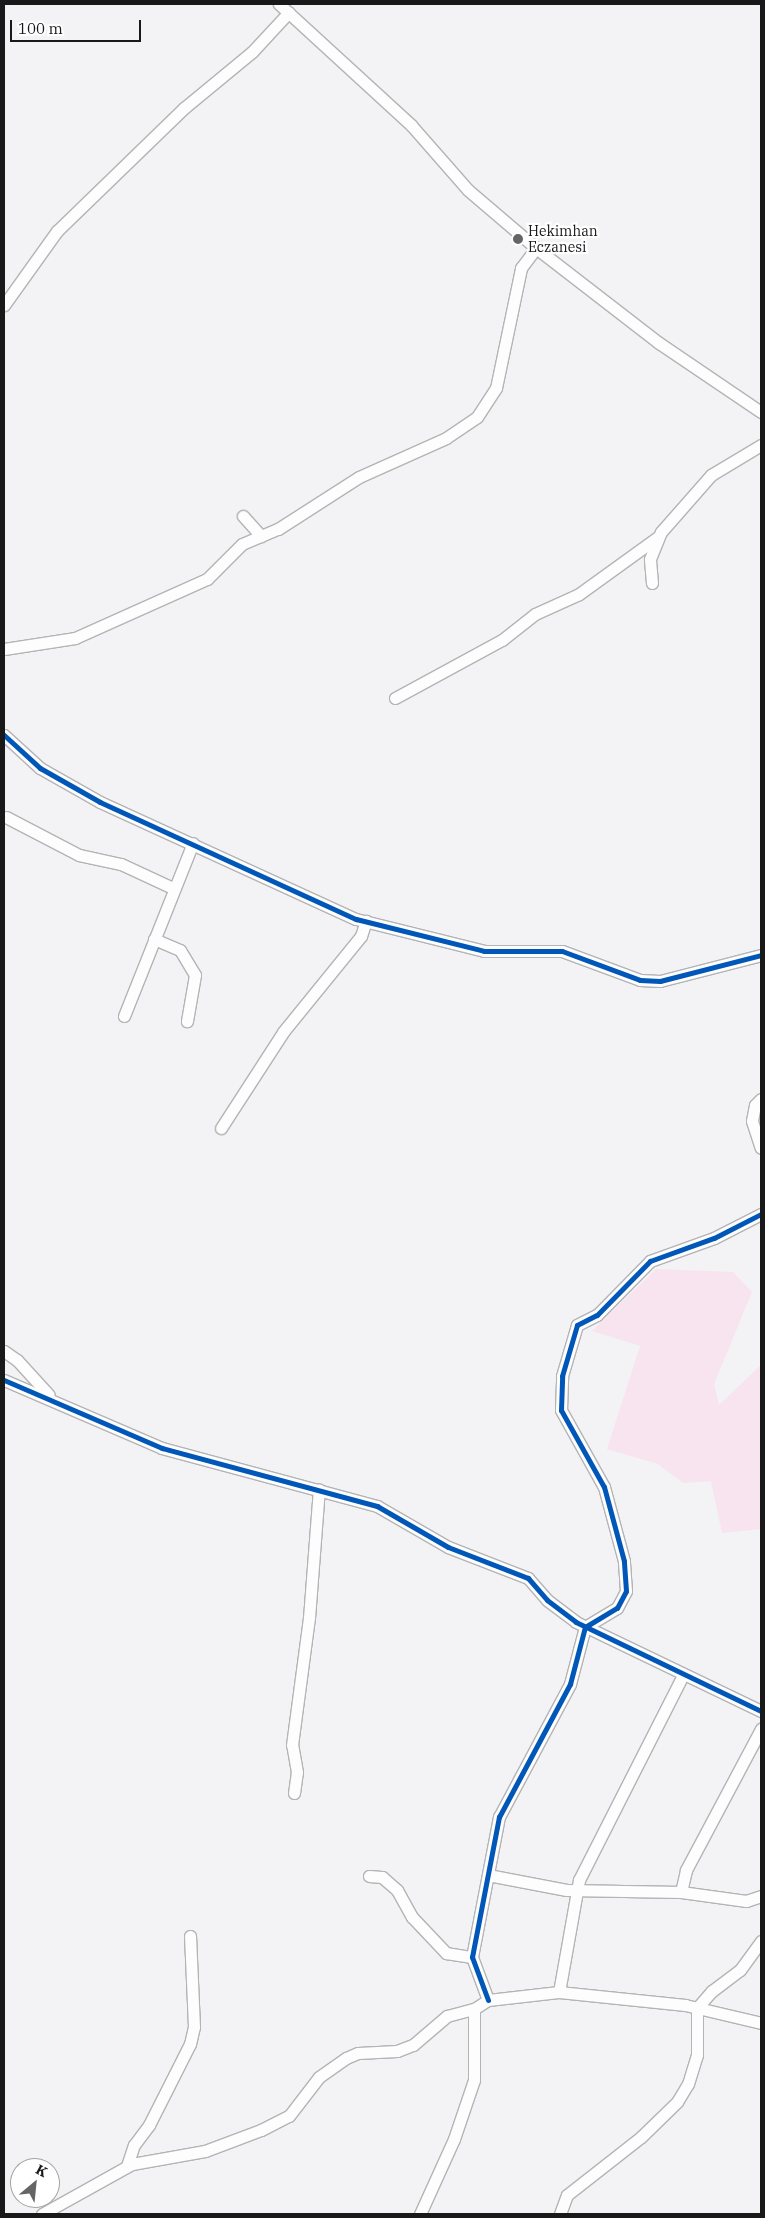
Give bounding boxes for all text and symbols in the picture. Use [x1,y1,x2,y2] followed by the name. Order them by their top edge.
[12,10,144,42] scale bar
[18,19,63,38] text: 100 m
[528,223,598,256] place label: Hekimhan Eczanesi
[512,233,524,245] marker: Hekimhan Eczanesi
[10,2158,60,2208] north arrow
[33,2160,51,2181] text: K

